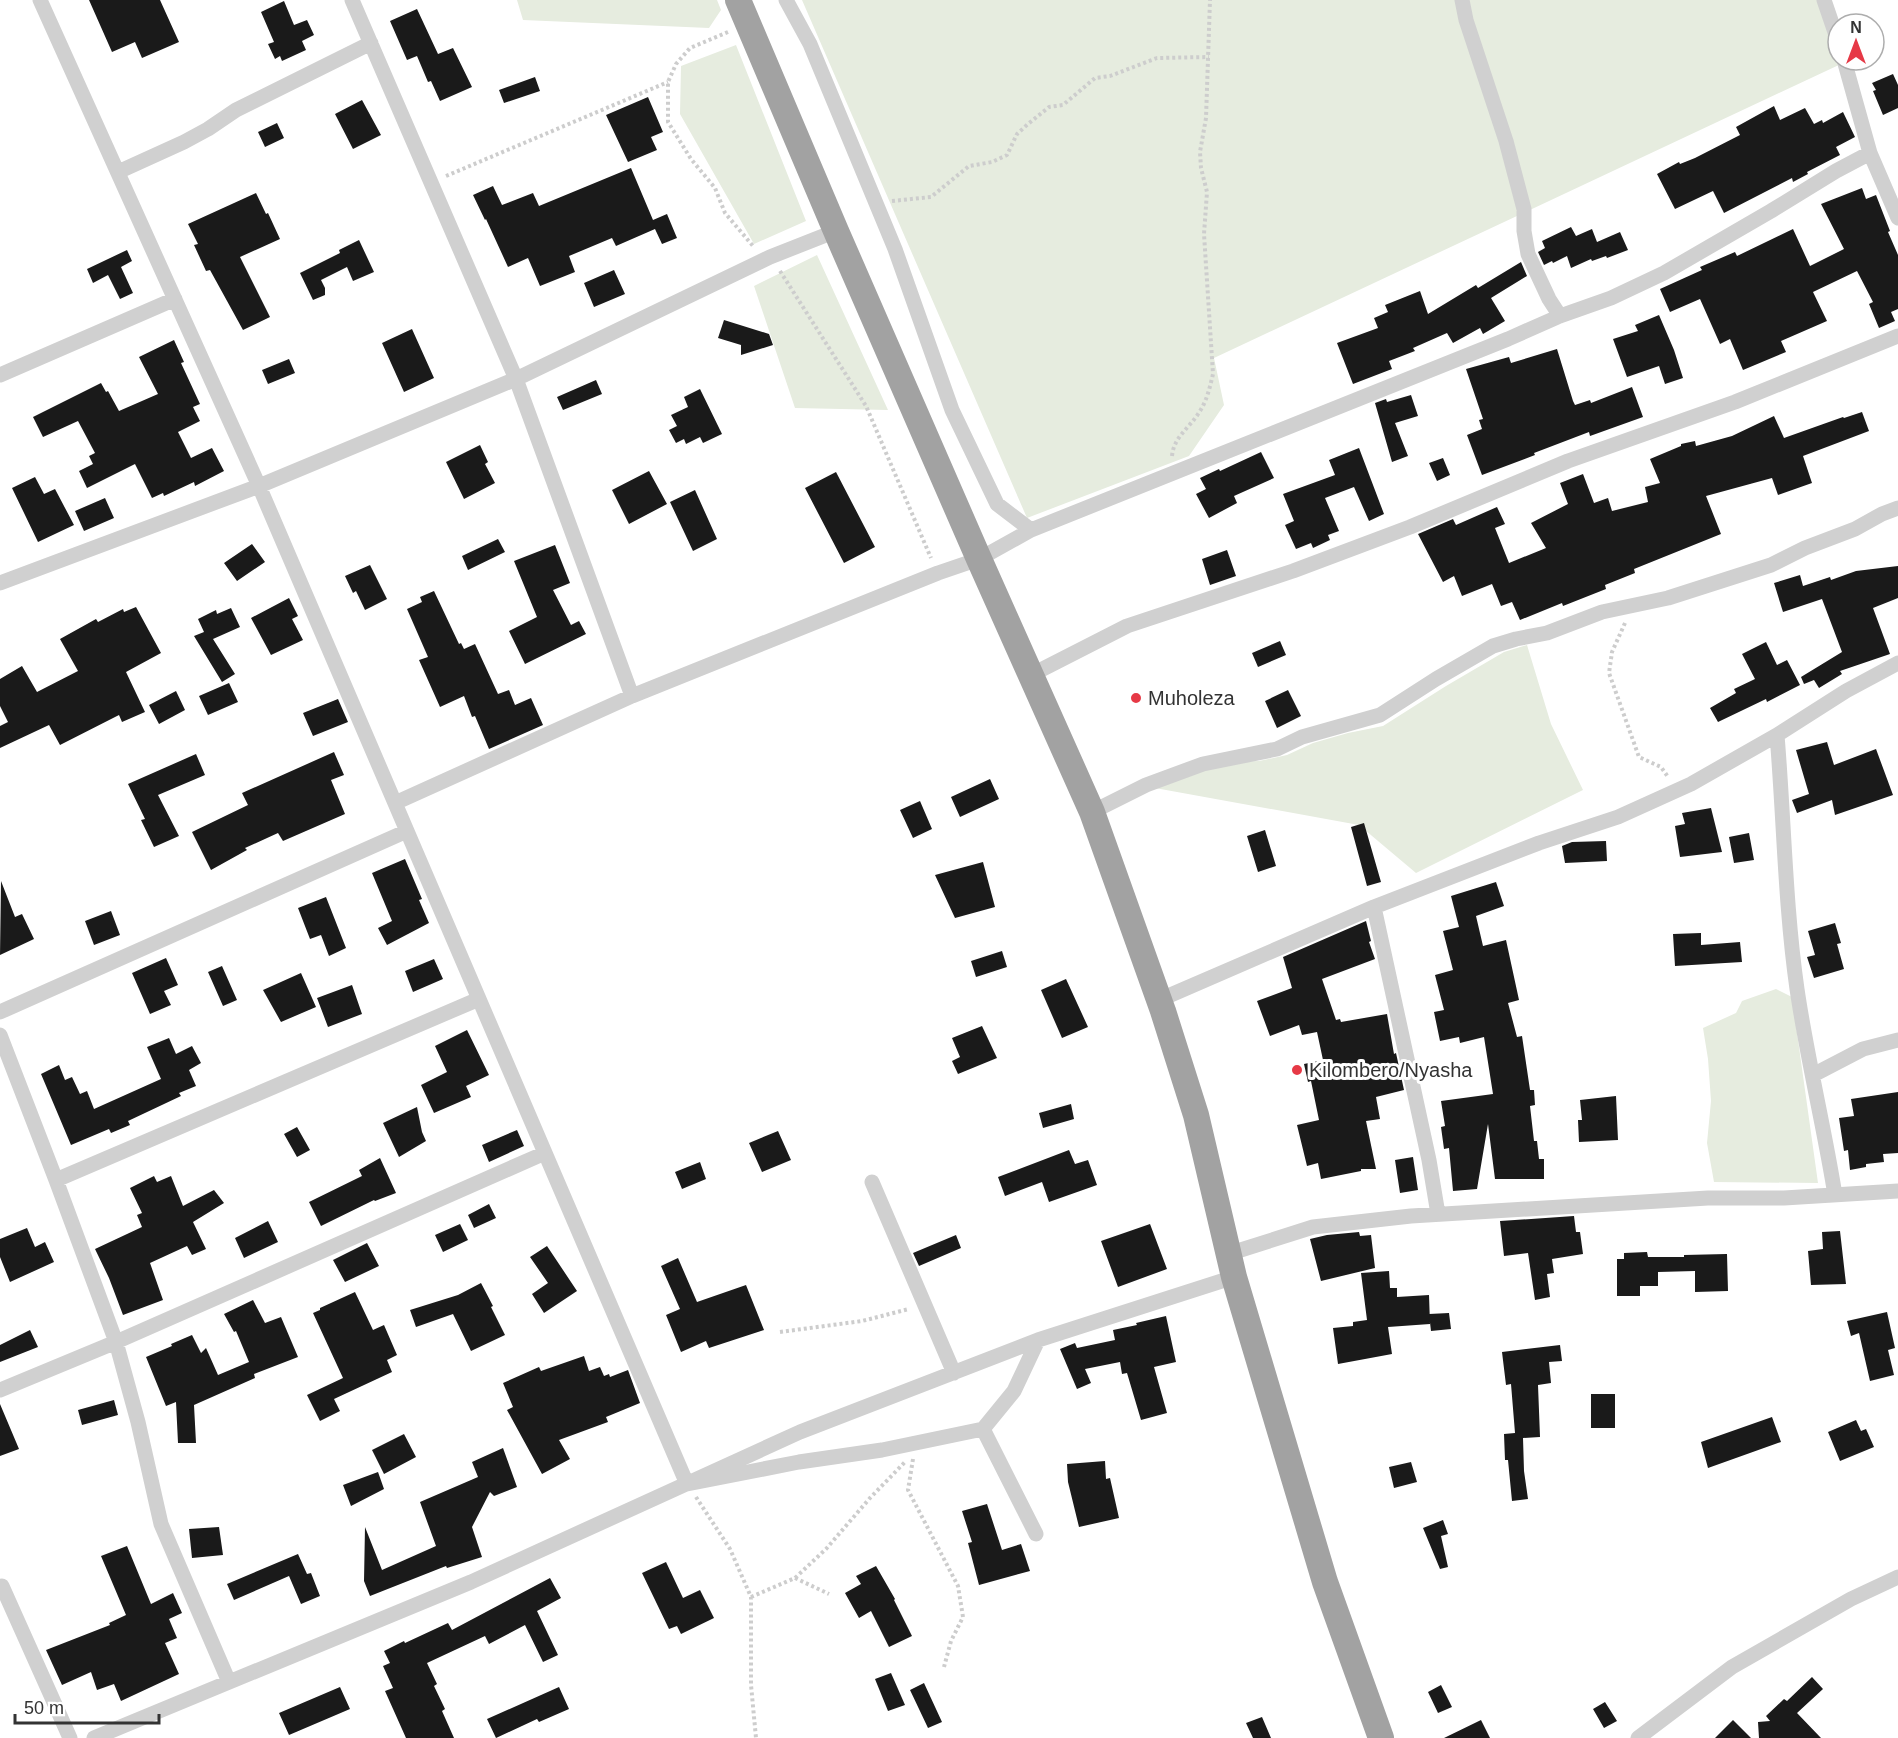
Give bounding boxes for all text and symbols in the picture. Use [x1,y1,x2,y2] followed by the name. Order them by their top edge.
[1826,12,1886,72] north arrow
[1850,19,1862,36] text: N
[1148,687,1236,709] place label: Muholeza
[1129,691,1143,705] marker: Muholeza
[1309,1059,1473,1081] place label: Kilombero/Nyasha
[1290,1063,1304,1077] marker: Kilombero/Nyasha
[15,1687,159,1725] scale bar
[24,1698,64,1718] text: 50 m

